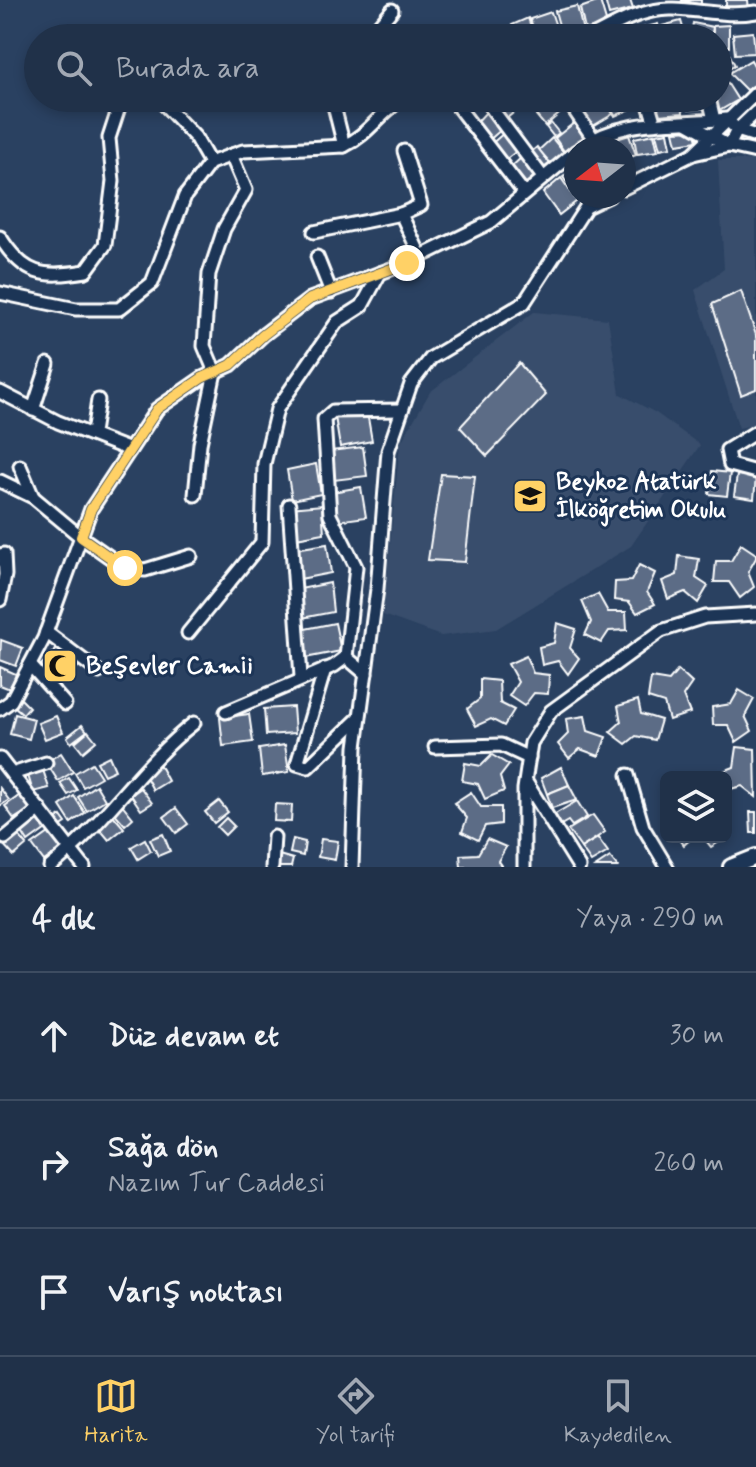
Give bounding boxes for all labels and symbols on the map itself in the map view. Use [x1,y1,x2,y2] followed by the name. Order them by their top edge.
[564,136,636,208] north arrow
[389,245,425,281] route end
[556,467,726,527] place label: Beykoz Atatürk İlköğretim Okulu
[511,477,549,515] school or university icon: Beykoz Atatürk İlköğretim Okulu
[107,550,143,586] route start
[41,647,79,685] mosque icon: Beşevler Camii
[86,651,253,682] place label: Beşevler Camii

